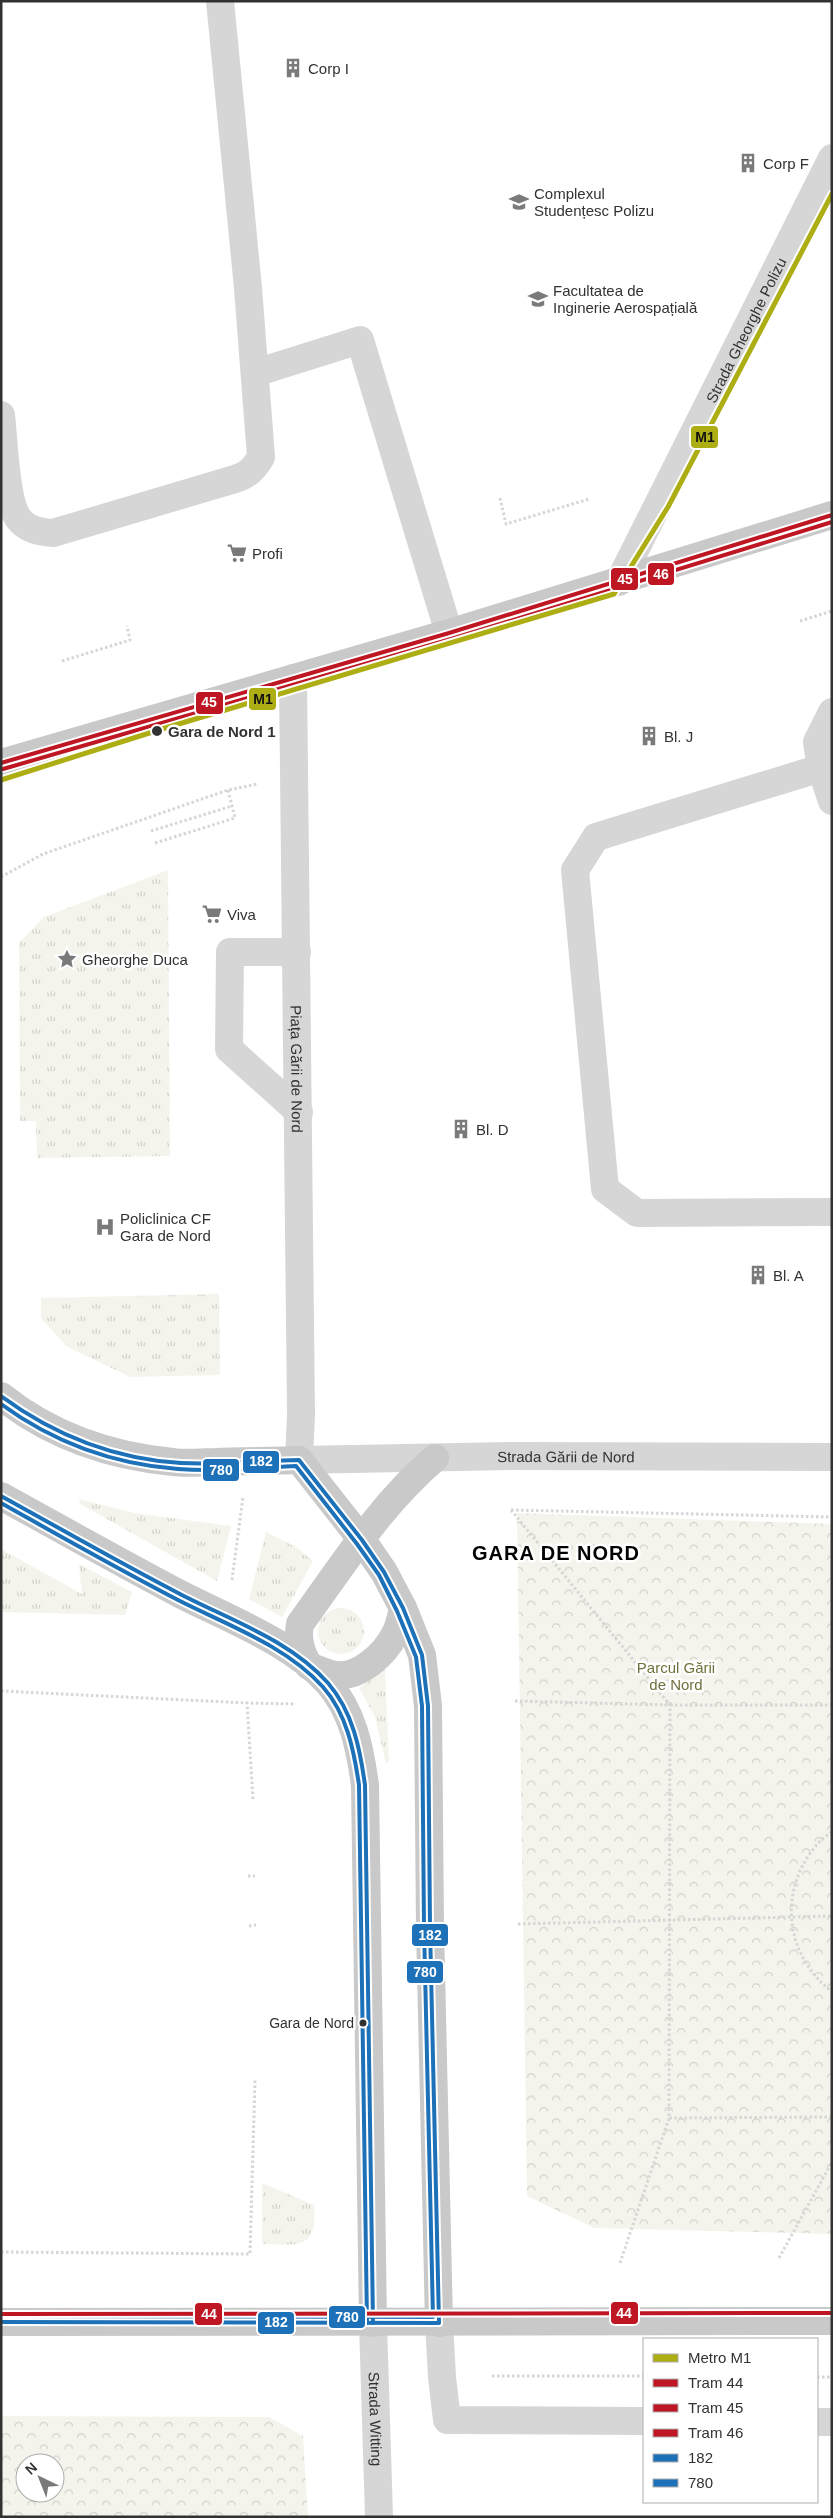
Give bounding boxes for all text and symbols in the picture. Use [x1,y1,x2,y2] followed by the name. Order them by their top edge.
[282,57,304,79] building icon: Corp I
[308,60,349,77] place label: Corp I
[737,152,759,174] building icon: Corp F
[763,155,809,172] place label: Corp F
[534,185,654,219] place label: Complexul Studențesc Polizu
[508,191,530,213] school or university icon: Complexul Studențesc Polizu
[702,255,789,405] street label: Strada Gheorghe Polizu
[553,282,698,316] place label: Facultatea de Inginerie Aerospațială
[527,288,549,310] school or university icon: Facultatea de Inginerie Aerospațială
[690,425,719,449] line badge: M1
[695,429,715,445] text: M1
[226,542,248,564] supermarket icon: Profi
[252,545,283,562] place label: Profi
[647,562,675,586] line badge: 46
[653,566,669,582] text: 46
[610,567,639,591] line badge: 45
[617,571,633,587] text: 45
[248,687,277,711] line badge: M1
[195,691,224,715] line badge: 45
[253,691,273,707] text: M1
[201,694,217,710] text: 45
[168,723,276,740] place label: Gara de Nord 1
[150,724,164,738] marker: Gara de Nord 1
[638,725,660,747] building icon: Bl. J
[664,728,693,745] place label: Bl. J
[201,903,223,925] supermarket icon: Viva
[227,906,257,923] place label: Viva
[56,948,78,970] place icon: Gheorghe Duca
[82,951,189,968] place label: Gheorghe Duca
[288,1005,306,1133] street label: Piața Gării de Nord
[450,1118,472,1140] building icon: Bl. D
[476,1121,509,1138] place label: Bl. D
[120,1210,211,1244] place label: Policlinica CF Gara de Nord
[94,1216,116,1238] hospital icon: Policlinica CF Gara de Nord
[747,1264,769,1286] building icon: Bl. A
[773,1267,804,1284] place label: Bl. A
[497,1447,635,1465] street label: Strada Gării de Nord
[242,1450,280,1474] line badge: 182
[249,1453,273,1469] text: 182
[202,1458,240,1482] line badge: 780
[209,1462,233,1478] text: 780
[472,1542,640,1564] district label: GARA DE NORD
[637,1659,715,1693] park label: Parcul Gării de Nord
[411,1923,449,1947] line badge: 182
[418,1927,442,1943] text: 182
[406,1960,444,1984] line badge: 780
[413,1964,437,1980] text: 780
[269,2015,354,2031] place label: Gara de Nord
[358,2018,368,2028] marker: Gara de Nord
[610,2301,639,2325] line badge: 44
[194,2302,223,2326] line badge: 44
[328,2305,366,2329] line badge: 780
[616,2305,632,2321] text: 44
[201,2306,217,2322] text: 44
[335,2309,359,2325] text: 780
[257,2311,295,2335] line badge: 182
[264,2314,288,2330] text: 182
[643,2338,818,2503] legend
[688,2349,751,2366] text: Metro M1
[366,2372,386,2466] street label: Strada Witting
[688,2374,743,2391] text: Tram 44
[688,2399,743,2416] text: Tram 45
[688,2424,743,2441] text: Tram 46
[688,2449,713,2466] text: 182
[15,2453,65,2503] north arrow
[22,2459,40,2478] text: N
[688,2474,713,2491] text: 780

